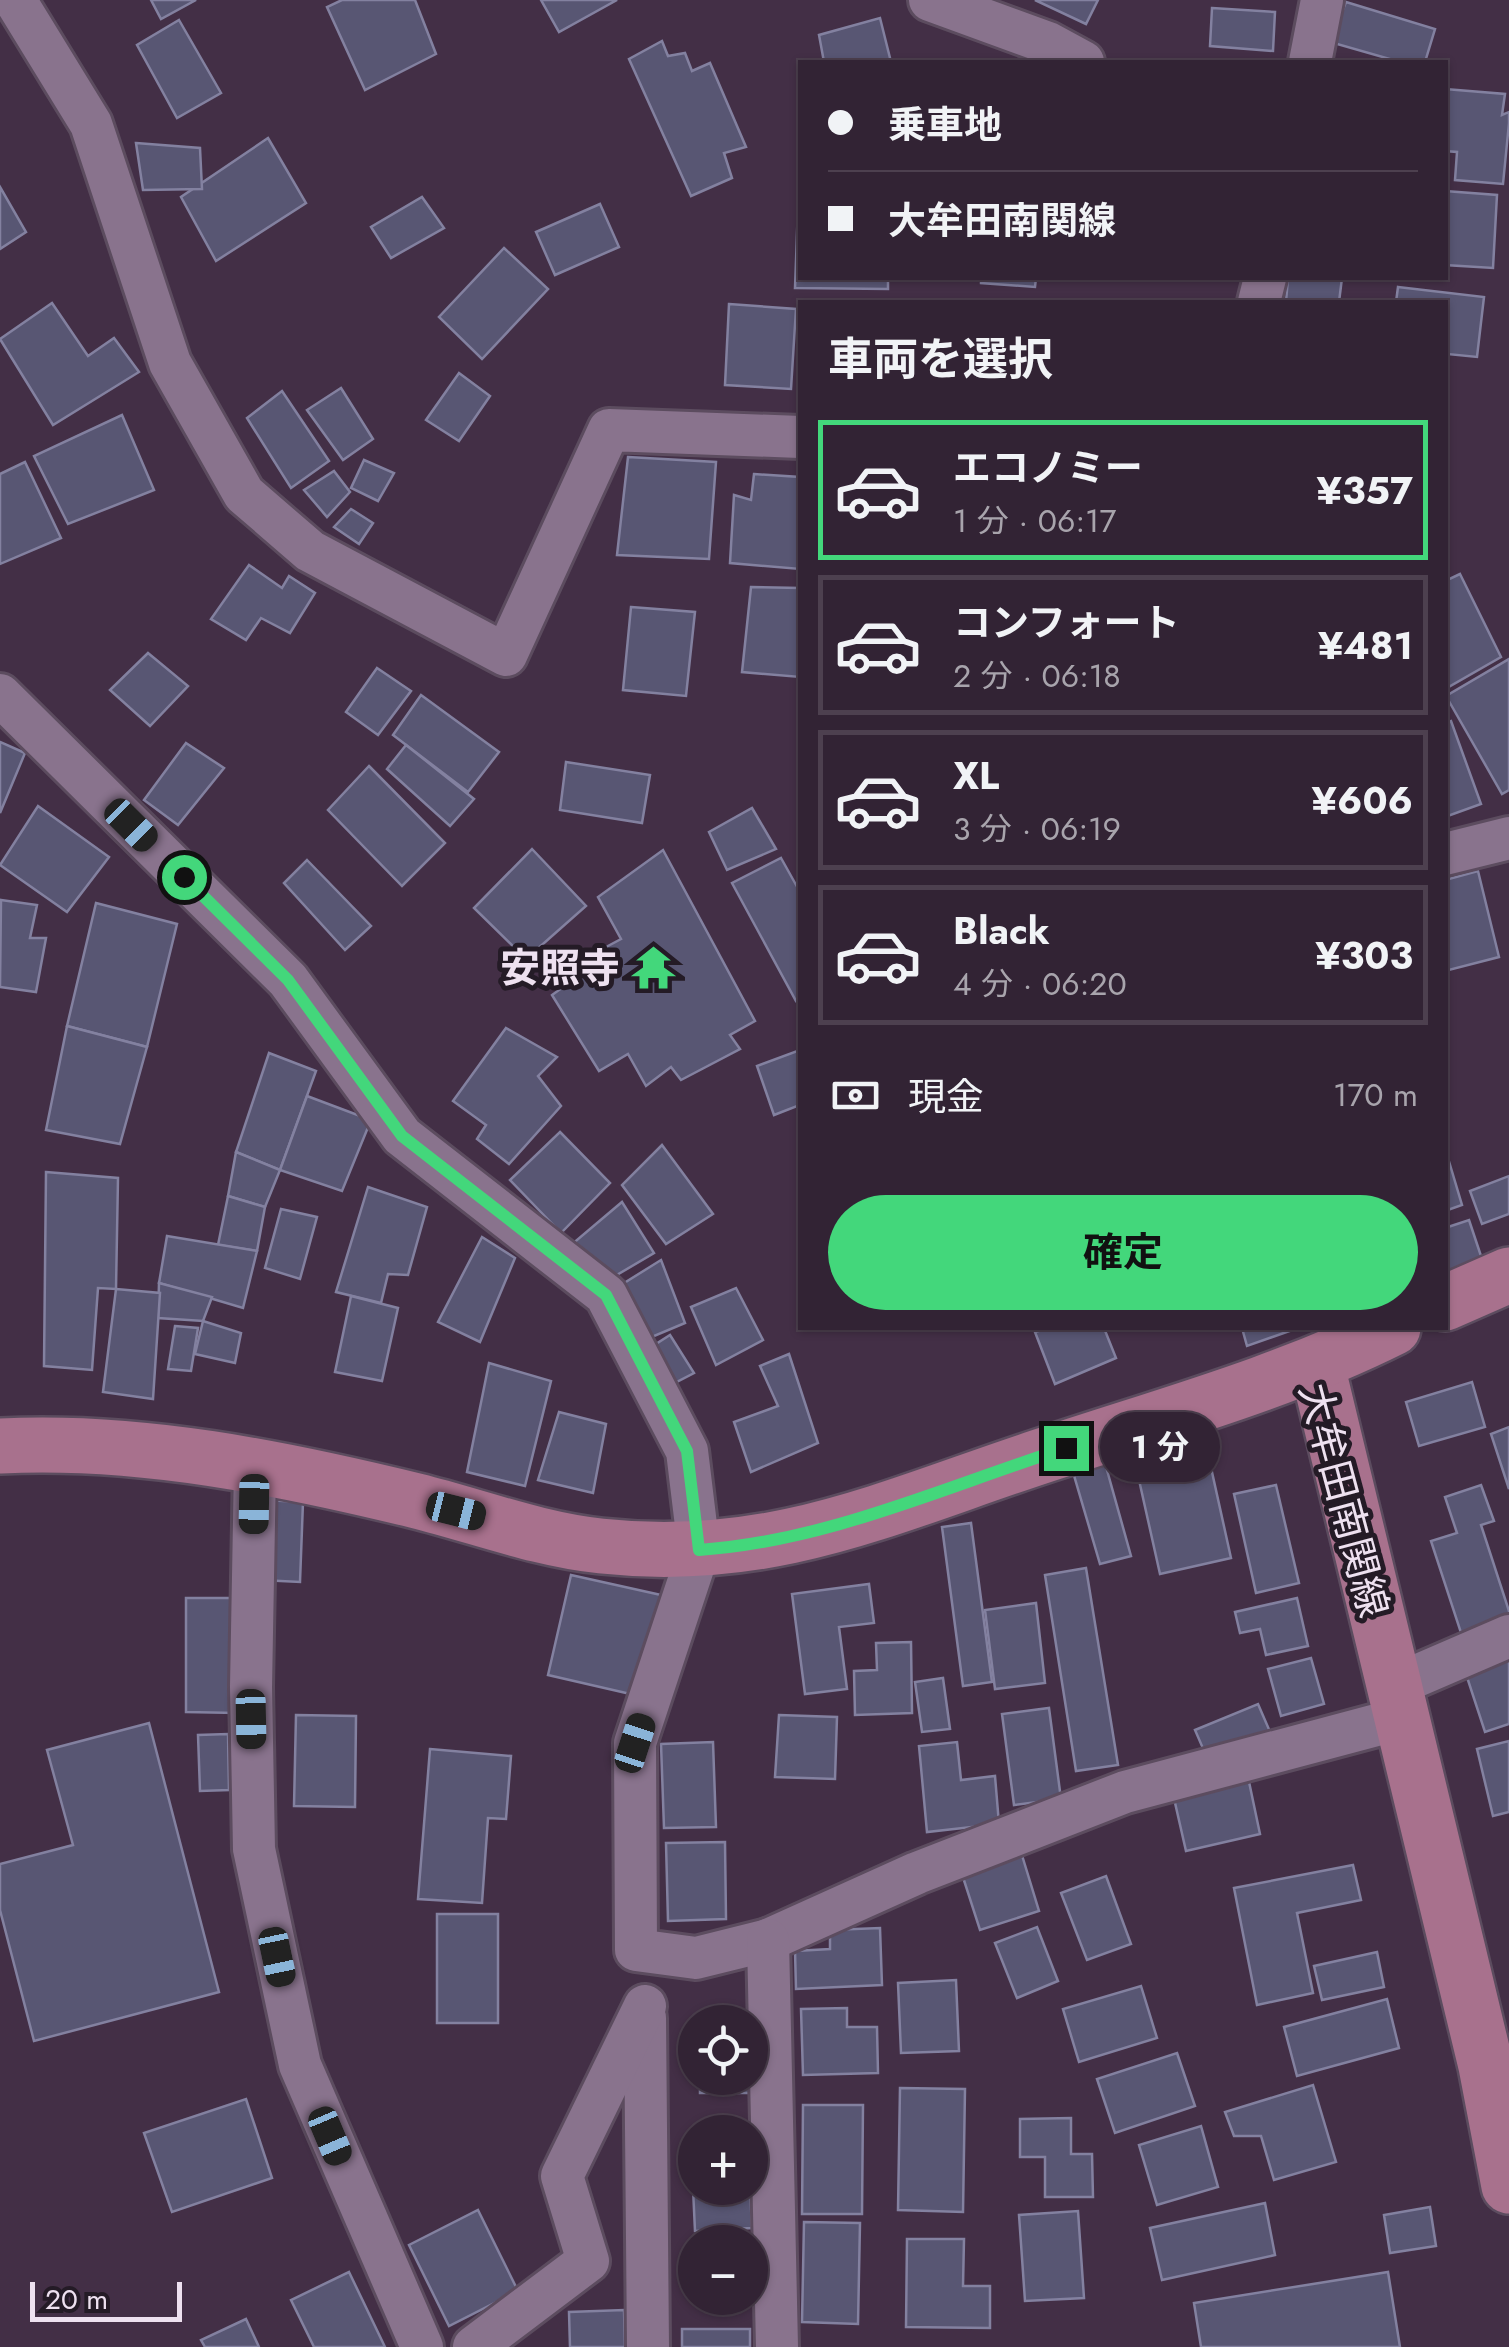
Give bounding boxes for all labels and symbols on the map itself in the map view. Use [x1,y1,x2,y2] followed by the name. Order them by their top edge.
[99,793,163,857] car
[162,855,207,900] route start
[500,939,620,997] place label: 安照寺
[629,944,677,992] temple icon: 安照寺
[1285,1377,1403,1623] street label: 大牟田南関線
[1101,1413,1221,1483] callout: 1 分
[1044,1426,1089,1471] route end
[238,1474,270,1534] car
[423,1489,489,1533] car
[235,1689,267,1749] car
[611,1710,659,1776] car
[256,1925,298,1989] car
[304,2103,356,2169] car
[30,2277,182,2322] scale bar

